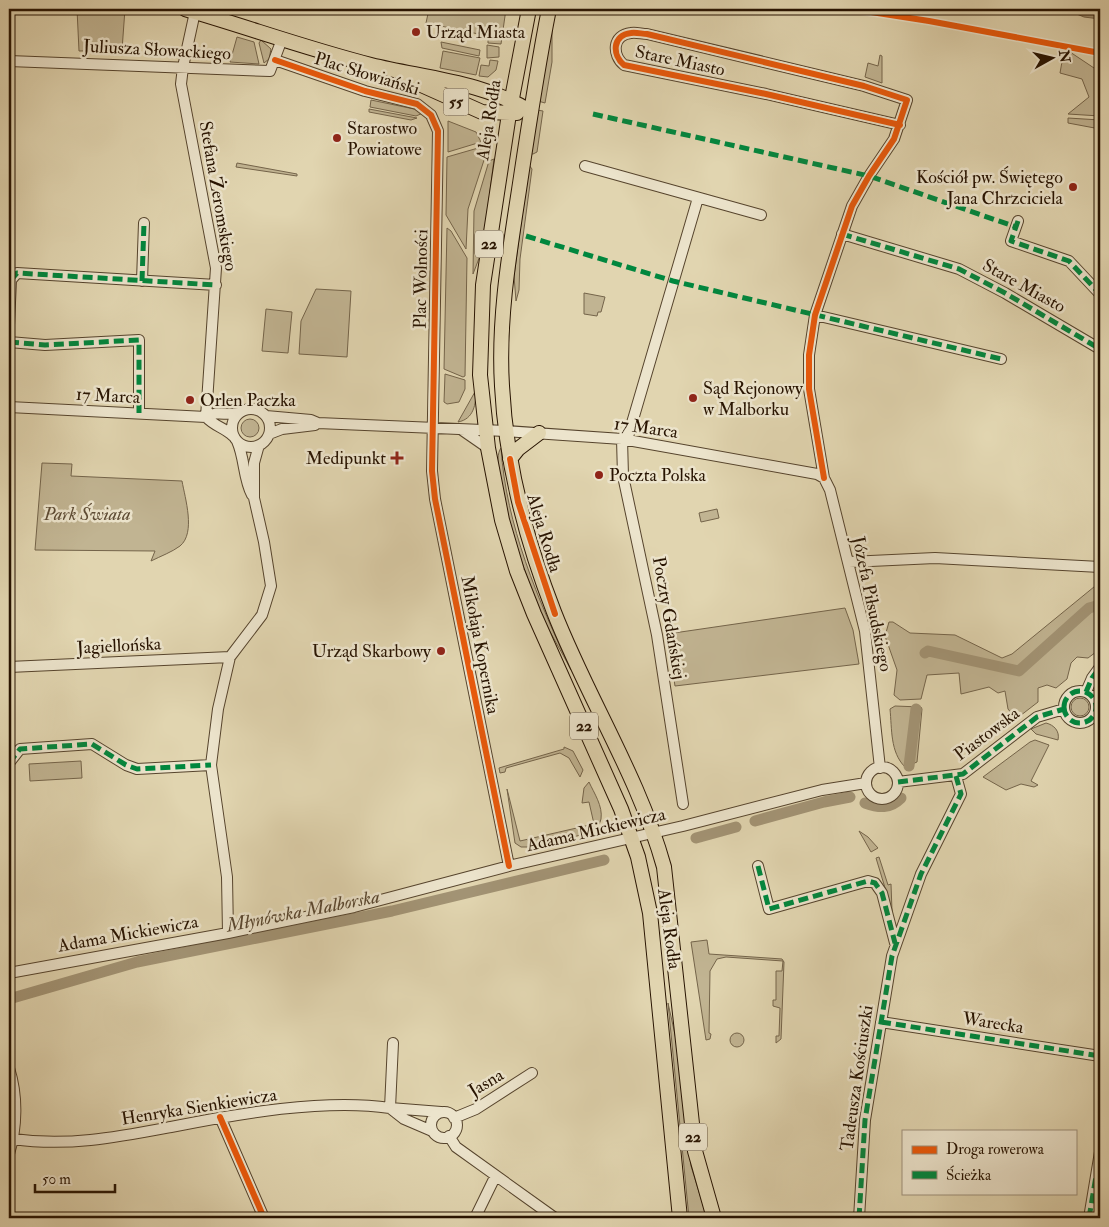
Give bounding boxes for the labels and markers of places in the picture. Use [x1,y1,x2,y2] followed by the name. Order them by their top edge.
[426,21,526,44] place label: Urząd Miasta
[410,26,422,38] marker: Urząd Miasta
[347,117,422,161] place label: Starostwo Powiatowe
[331,132,343,144] marker: Starostwo Powiatowe
[916,166,1064,210] place label: Kościół pw. Świętego Jana Chrzciciela
[1067,181,1079,193] marker: Kościół pw. Świętego Jana Chrzciciela
[703,377,804,421] place label: Sąd Rejonowy w Malborku
[200,389,296,412] place label: Orlen Paczka
[687,392,699,404] marker: Sąd Rejonowy w Malborku
[184,394,196,406] marker: Orlen Paczka
[306,447,386,470] place label: Medipunkt
[390,451,404,465] marker: Medipunkt
[609,464,707,487] place label: Poczta Polska
[593,469,605,481] marker: Poczta Polska
[312,640,432,663] place label: Urząd Skarbowy
[435,645,447,657] marker: Urząd Skarbowy

